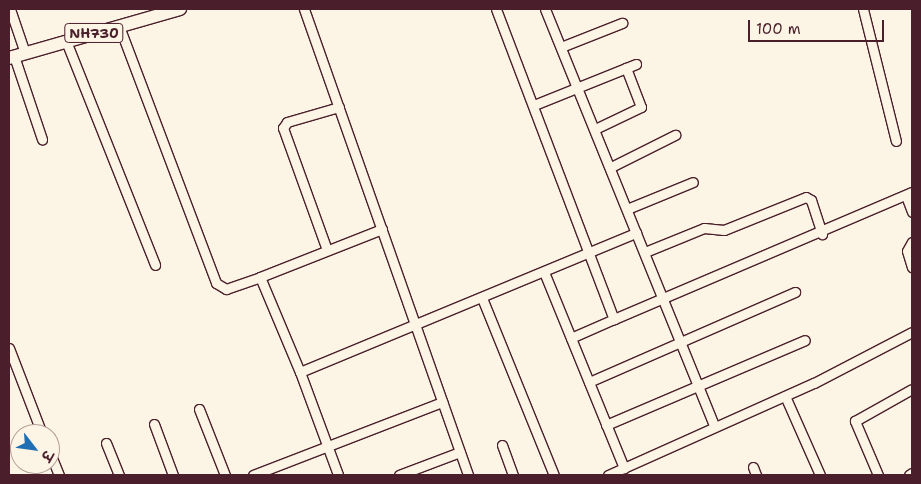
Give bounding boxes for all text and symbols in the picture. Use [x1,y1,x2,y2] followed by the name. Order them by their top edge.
[751,10,887,42] scale bar
[756,19,801,39] text: 100 m
[64,22,124,44] road number: NH730
[10,424,60,474] north arrow
[37,447,57,465] text: उ

